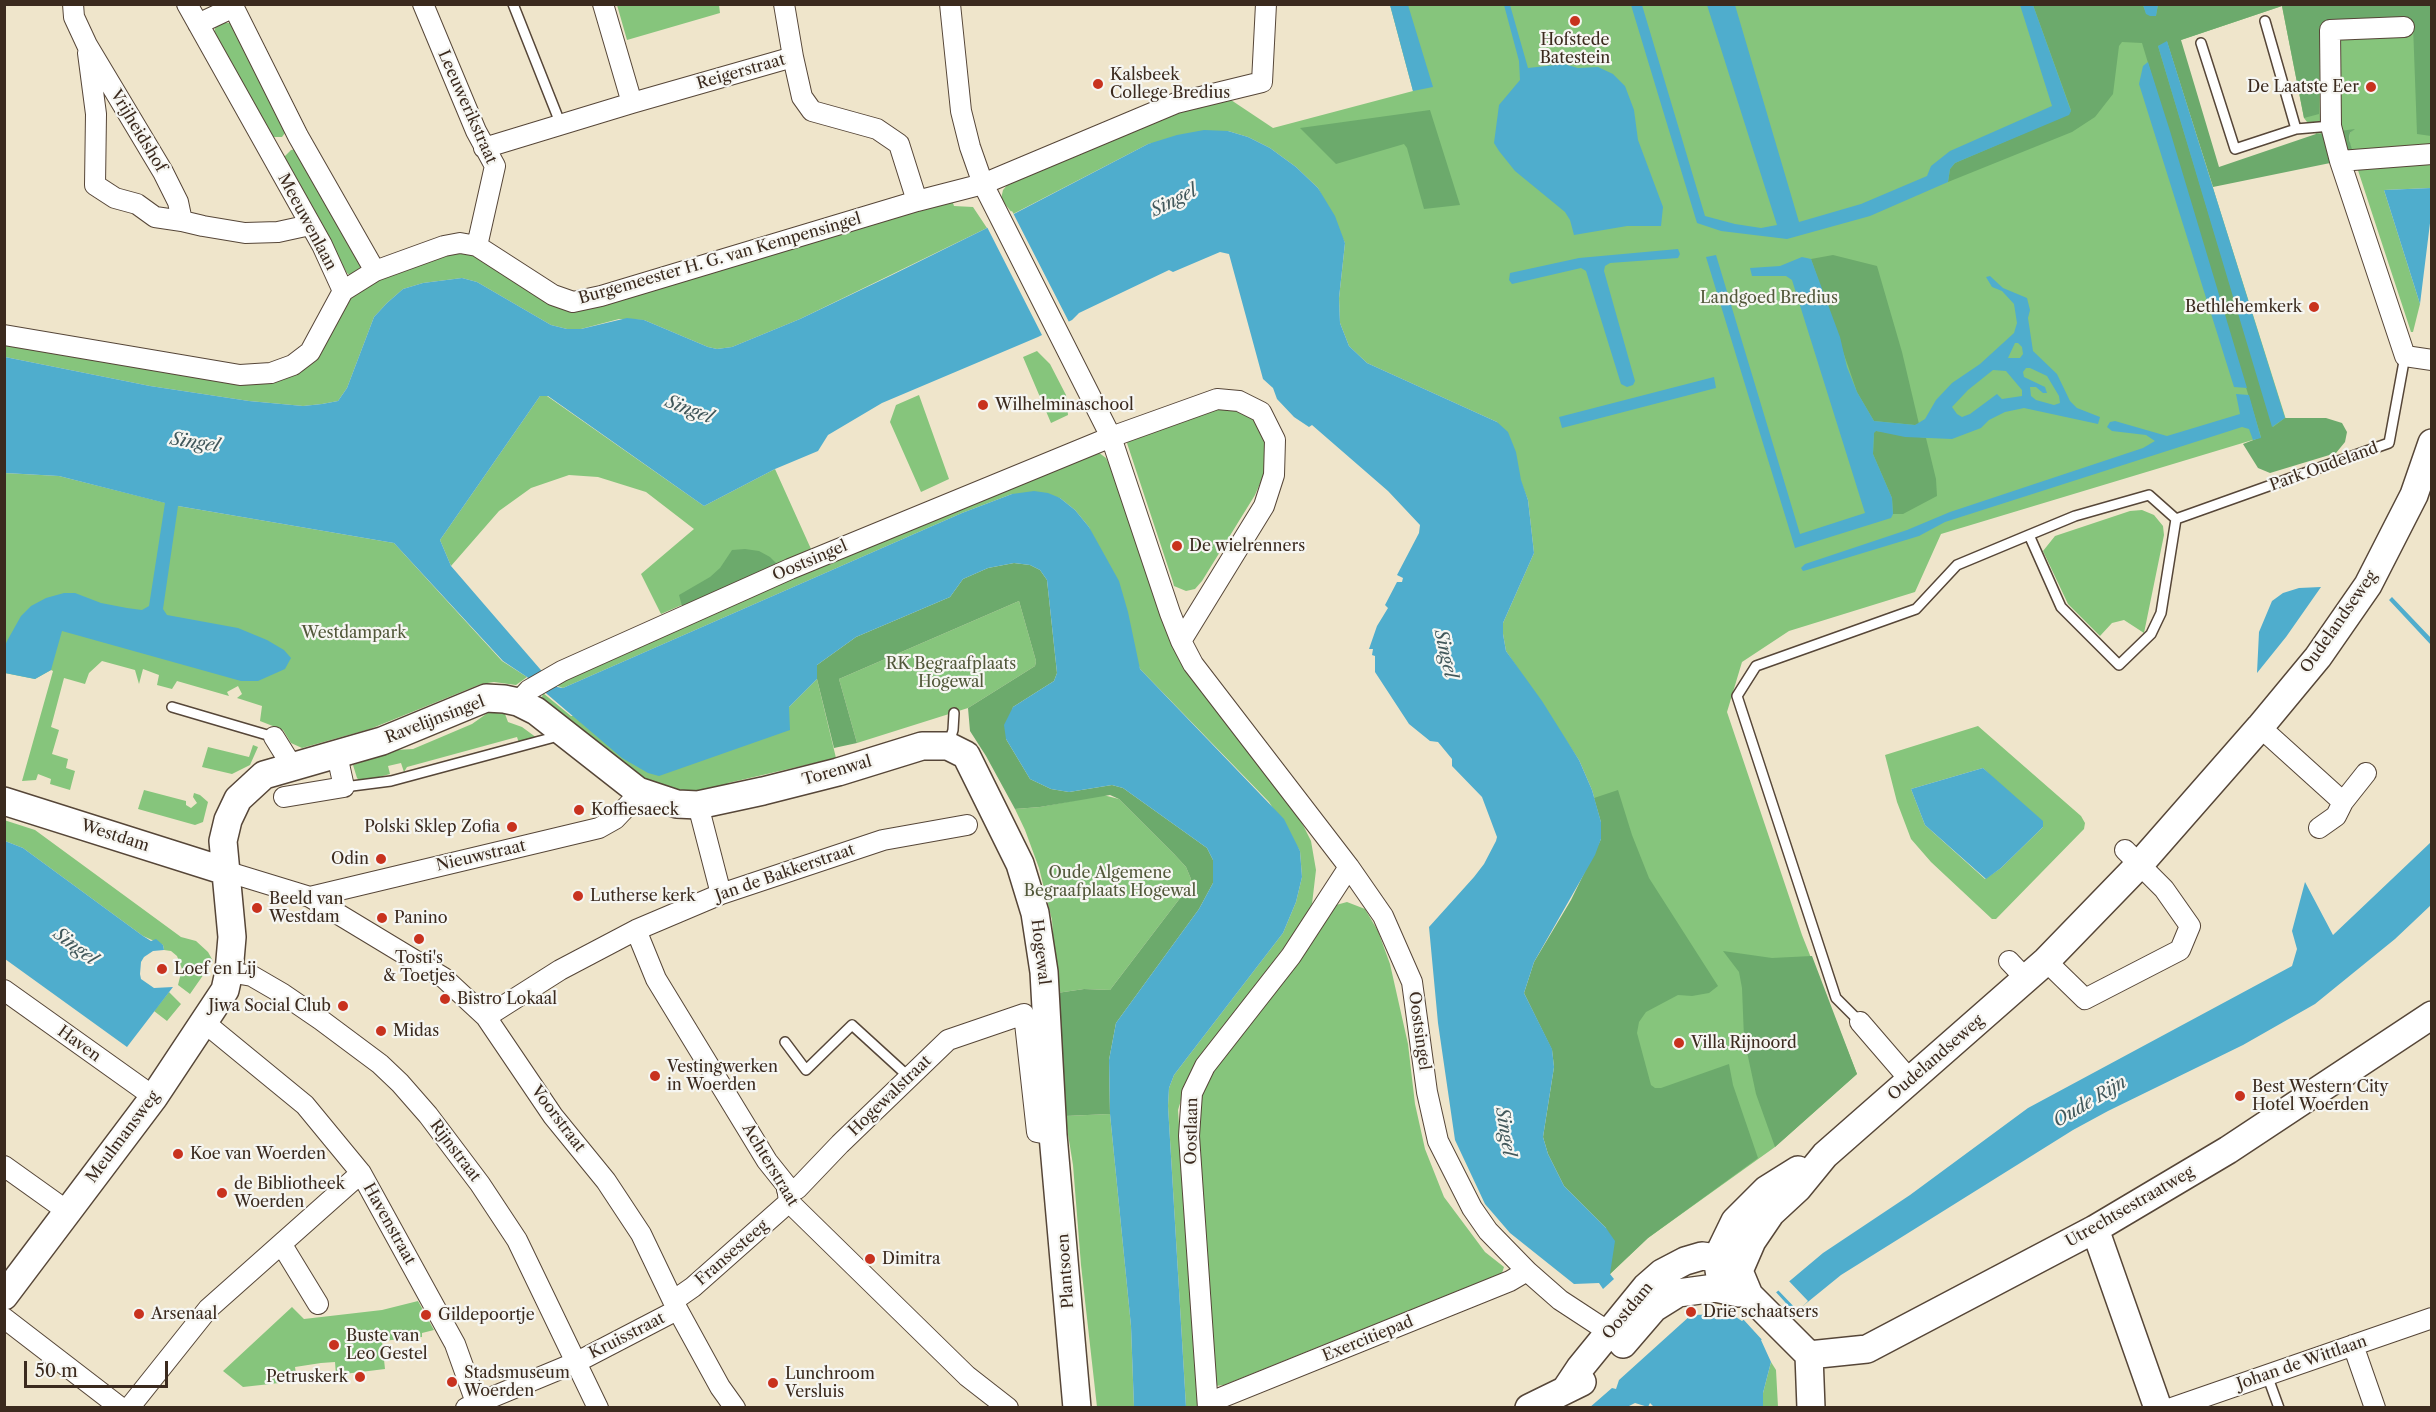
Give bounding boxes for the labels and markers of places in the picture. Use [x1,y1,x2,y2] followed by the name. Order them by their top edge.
[1568,14,1582,28] marker: Hofstede Batestein
[1540,30,1610,68] place label: Hofstede Batestein
[1110,65,1230,103] place label: Kalsbeek College Bredius
[1091,77,1105,91] marker: Kalsbeek College Bredius
[2247,77,2359,97] place label: De Laatste Eer
[2364,80,2378,94] marker: De Laatste Eer
[2185,297,2302,317] place label: Bethlehemkerk
[2307,300,2321,314] marker: Bethlehemkerk
[995,395,1134,415] place label: Wilhelminaschool
[976,398,990,412] marker: Wilhelminaschool
[1189,536,1305,556] place label: De wielrenners
[1170,539,1184,553] marker: De wielrenners
[591,800,679,820] place label: Koffiesaeck
[572,803,586,817] marker: Koffiesaeck
[364,817,500,837] place label: Polski Sklep Zofia
[505,820,519,834] marker: Polski Sklep Zofia
[331,849,369,869] place label: Odin
[374,852,388,866] marker: Odin
[590,886,695,906] place label: Lutherse kerk
[269,889,344,927] place label: Beeld van Westdam
[571,889,585,903] marker: Lutherse kerk
[250,901,264,915] marker: Beeld van Westdam
[394,908,447,928] place label: Panino
[375,911,389,925] marker: Panino
[412,932,426,946] marker: Tosti's & Toetjes
[383,948,455,986] place label: Tosti's & Toetjes
[174,959,256,979] place label: Loef en Lij
[155,962,169,976] marker: Loef en Lij
[457,989,557,1009] place label: Bistro Lokaal
[438,992,452,1006] marker: Bistro Lokaal
[208,996,331,1016] place label: Jiwa Social Club
[336,999,350,1013] marker: Jiwa Social Club
[393,1021,439,1041] place label: Midas
[374,1024,388,1038] marker: Midas
[1691,1033,1797,1053] place label: Villa Rijnoord
[1672,1036,1686,1050] marker: Villa Rijnoord
[667,1057,778,1095] place label: Vestingwerken in Woerden
[648,1069,662,1083] marker: Vestingwerken in Woerden
[2252,1077,2388,1115] place label: Best Western City Hotel Woerden
[2233,1089,2247,1103] marker: Best Western City Hotel Woerden
[190,1144,326,1164] place label: Koe van Woerden
[171,1147,185,1161] marker: Koe van Woerden
[234,1174,345,1212] place label: de Bibliotheek Woerden
[215,1186,229,1200] marker: de Bibliotheek Woerden
[882,1249,940,1269] place label: Dimitra
[863,1252,877,1266] marker: Dimitra
[1703,1302,1818,1322] place label: Drie schaatsers
[151,1304,217,1324] place label: Arsenaal
[438,1305,535,1325] place label: Gildepoortje
[1684,1305,1698,1319] marker: Drie schaatsers
[132,1307,146,1321] marker: Arsenaal
[419,1308,433,1322] marker: Gildepoortje
[346,1326,428,1364] place label: Buste van Leo Gestel
[327,1338,341,1352] marker: Buste van Leo Gestel
[464,1363,570,1401] place label: Stadsmuseum Woerden
[785,1364,875,1402] place label: Lunchroom Versluis
[266,1367,348,1387] place label: Petruskerk
[353,1370,367,1384] marker: Petruskerk
[445,1375,459,1389] marker: Stadsmuseum Woerden
[766,1376,780,1390] marker: Lunchroom Versluis

